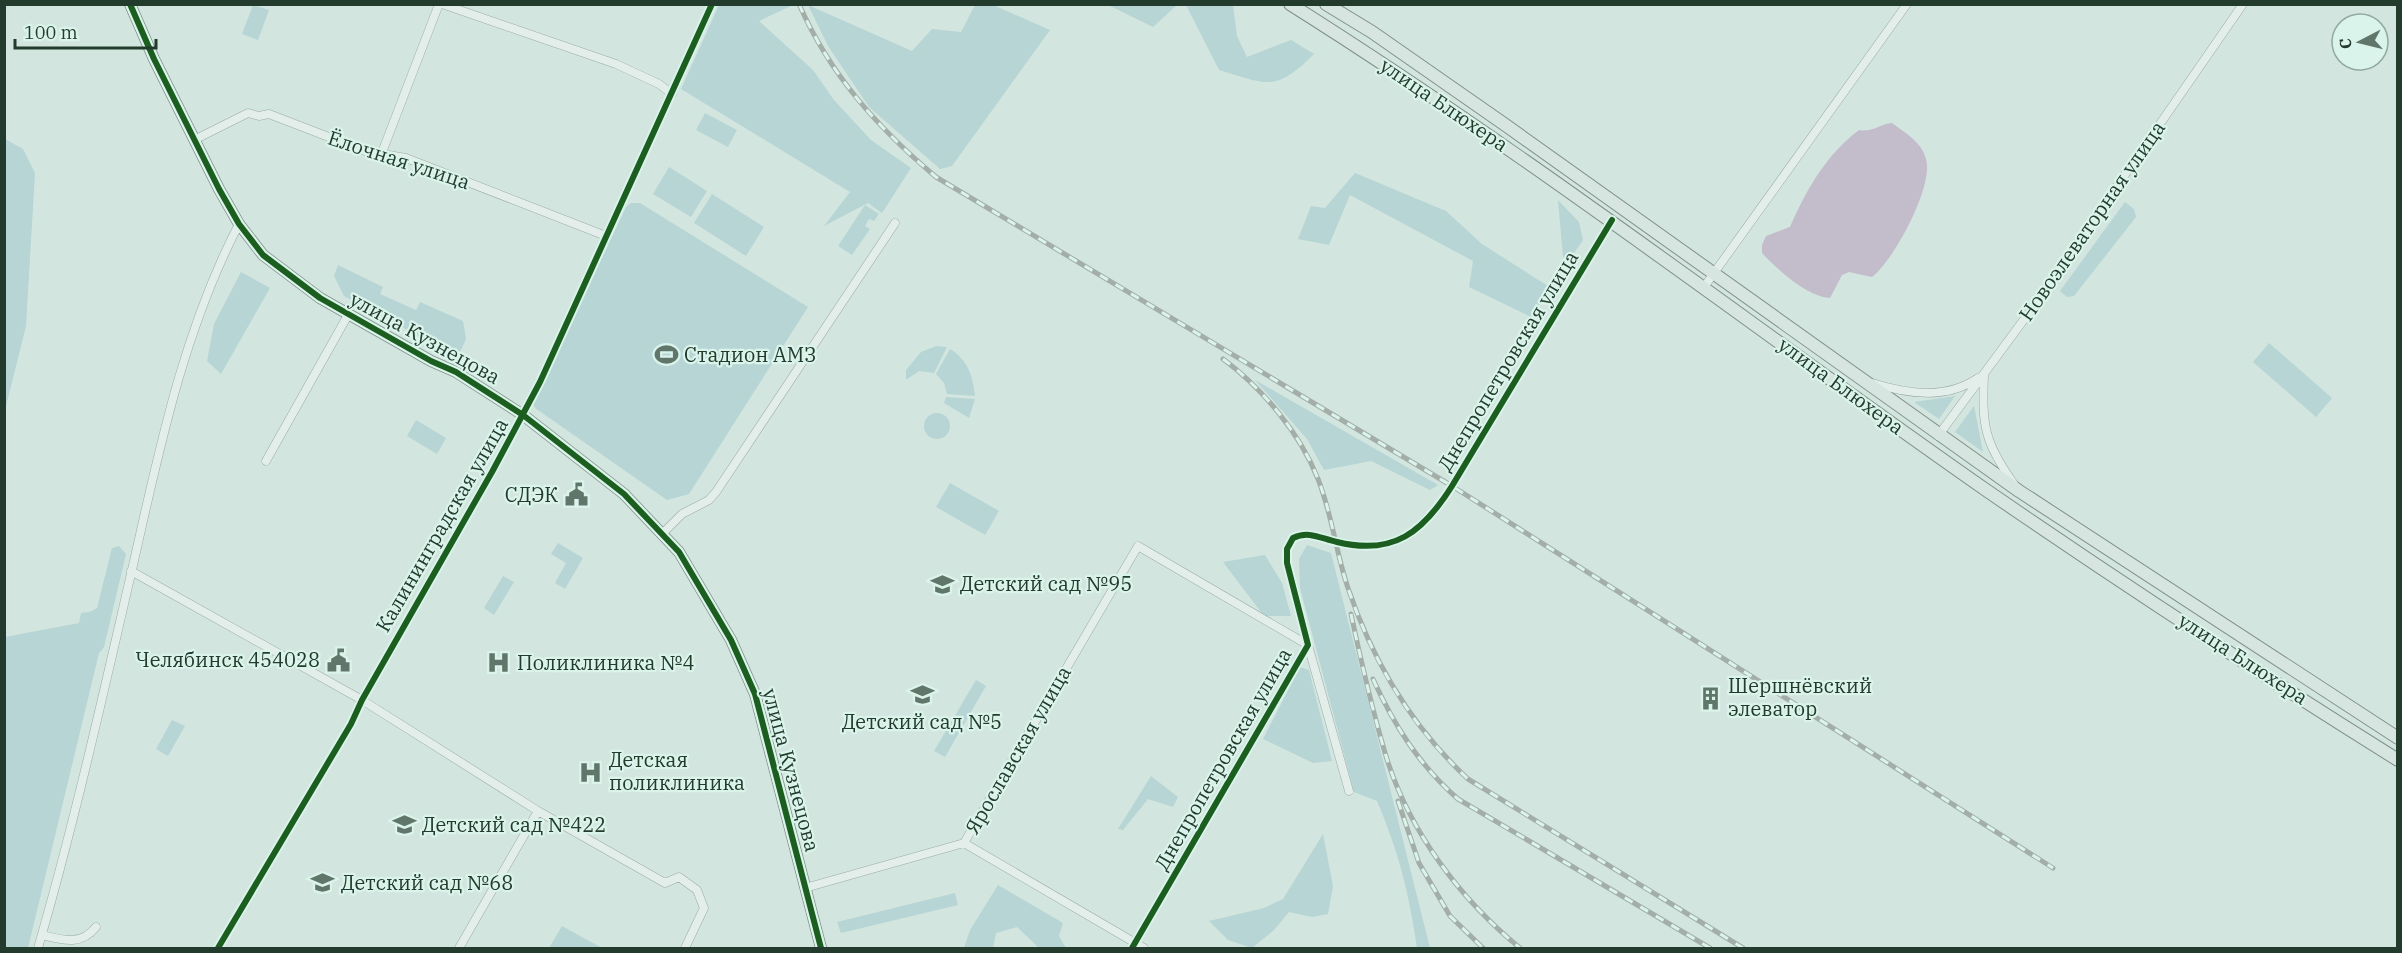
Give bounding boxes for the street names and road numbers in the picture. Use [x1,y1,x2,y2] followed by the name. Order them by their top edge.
[1375,52,1514,158] street label: улица Блюхера
[2012,115,2171,326] street label: Новоэлеваторная улица
[325,124,474,195] street label: Ёлочная улица
[1431,246,1584,476] street label: Днепропетровская улица
[345,285,505,390] street label: улица Кузнецова
[1773,331,1910,440] street label: улица Блюхера
[369,413,514,637] street label: Калининградская улица
[2173,607,2313,711] street label: улица Блюхера
[1148,643,1297,875] street label: Днепропетровская улица
[958,661,1077,839] street label: Ярославская улица
[757,685,826,855] street label: улица Кузнецова

